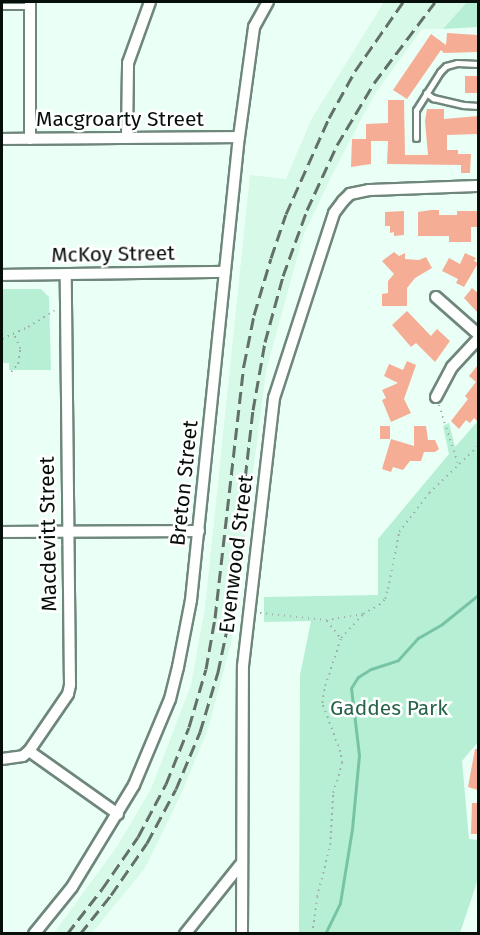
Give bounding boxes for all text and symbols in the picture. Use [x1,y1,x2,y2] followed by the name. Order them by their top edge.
[36,106,204,132] street label: Macgroarty Street
[51,240,175,268] street label: McKoy Street
[165,419,203,547] street label: Breton Street
[34,456,62,612] street label: Macdevitt Street
[214,473,258,635] street label: Evenwood Street
[330,695,448,721] park label: Gaddes Park

